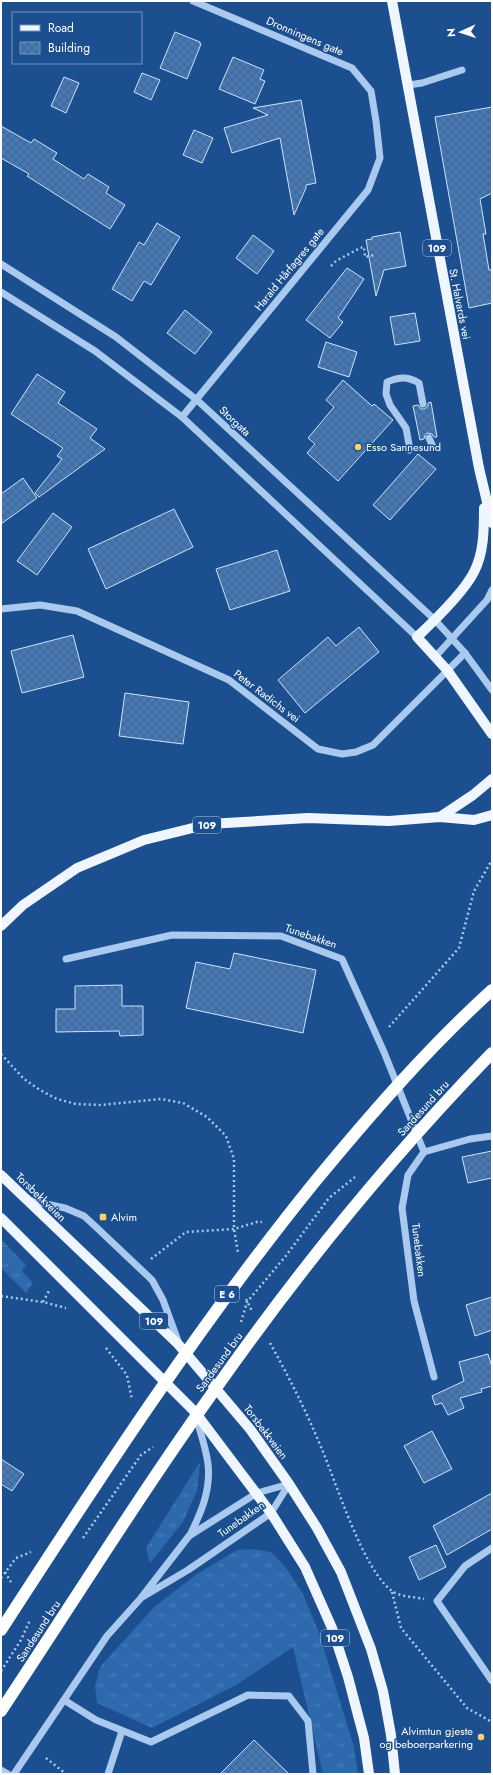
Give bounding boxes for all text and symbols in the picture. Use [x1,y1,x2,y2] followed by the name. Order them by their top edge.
[12,12,142,64] legend
[264,12,346,60] street label: Dronningens gate
[441,12,481,52] north arrow
[48,19,74,37] text: Road
[443,28,459,37] text: N
[48,39,90,57] text: Building
[250,224,328,314] street label: Harald Hårfagres gate
[423,240,451,256] road number: 109
[445,267,475,341] street label: St. Halvards vei
[216,402,254,440] street label: Storgata
[366,439,441,455] place label: Esso Sannesund
[353,442,363,452] marker: Esso Sannesund
[231,666,304,726] street label: Peter Radichs vei
[193,817,221,833] road number: 109
[283,920,339,952] street label: Tunebakken
[393,1076,453,1140] street label: Sandesund bru
[12,1169,70,1225] street label: Torsbekkveien
[111,1209,137,1225] place label: Alvim
[98,1212,108,1222] marker: Alvim
[408,1222,430,1278] street label: Tunebakken
[215,1286,239,1302] road number: E 6
[140,1313,168,1329] road number: 109
[192,1329,246,1395] street label: Sandesund bru
[240,1401,292,1463] street label: Torsbekkveien
[214,1497,268,1541] street label: Tunebakken
[12,1597,64,1665] street label: Sandesund bru
[321,1630,349,1646] road number: 109
[379,1723,473,1752] place label: Alvimtun gjeste og beboerparkering
[476,1732,486,1742] marker: Alvimtun gjeste og beboerparkering

